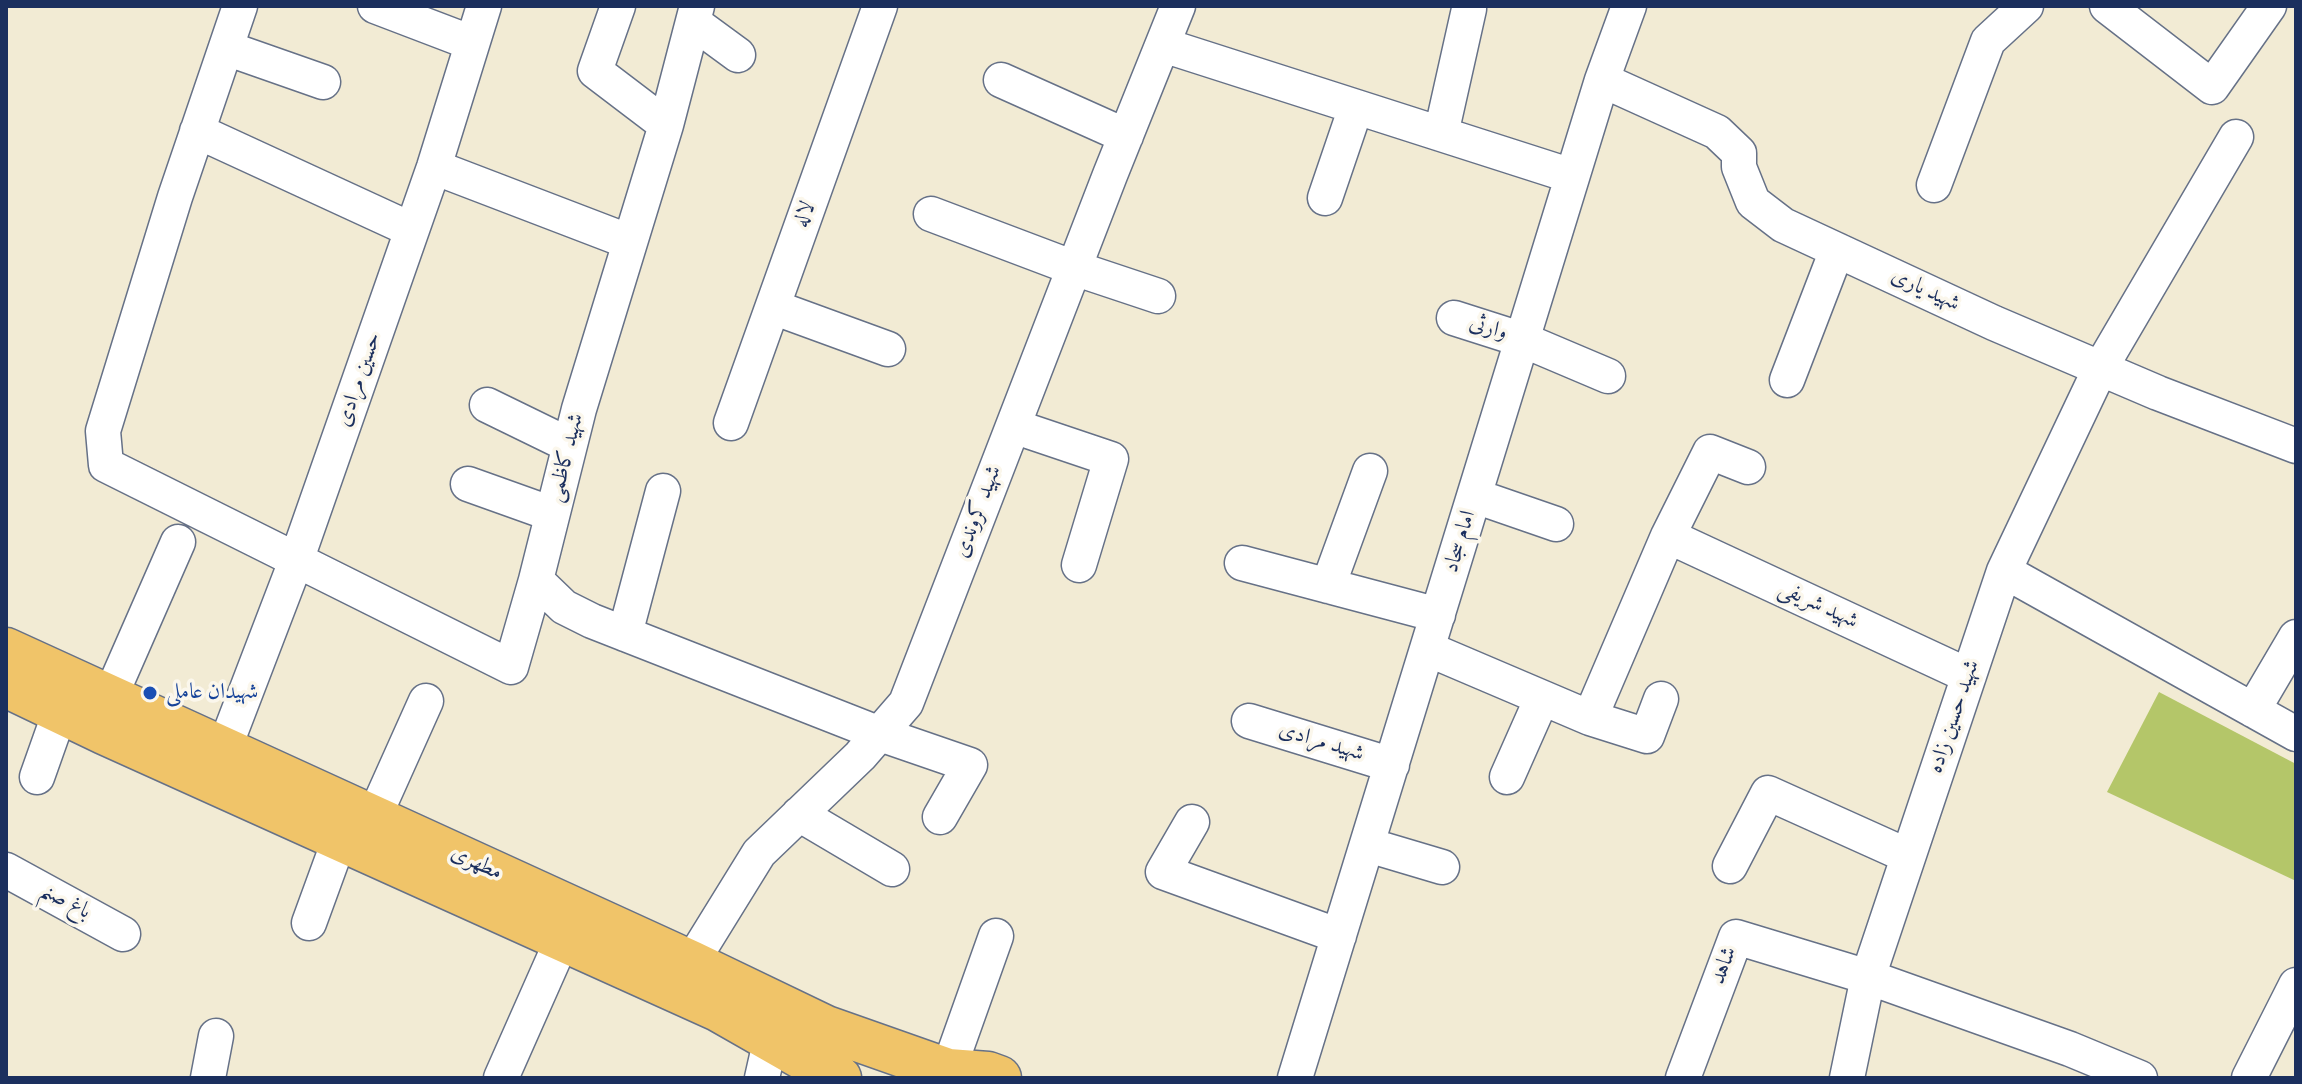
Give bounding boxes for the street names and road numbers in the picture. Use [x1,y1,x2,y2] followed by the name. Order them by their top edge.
[789,198,823,232] street label: لاله
[1886,264,1964,318] street label: شهید یاری
[1466,311,1510,347] street label: وارثی
[332,329,388,431] street label: حسین مرادی
[543,411,591,505] street label: شهید کاظمی
[949,462,1009,562] street label: شهید کروندی
[1439,508,1483,576] street label: امام سجاد
[1774,576,1862,636] street label: شهید شریفی
[1923,657,1987,777] street label: شهید حسین زاده
[1275,718,1367,768] street label: شهید مرادی
[446,841,506,887] street label: مطهری
[35,878,95,926] street label: باغ صنم
[1706,944,1744,988] street label: شاهد

